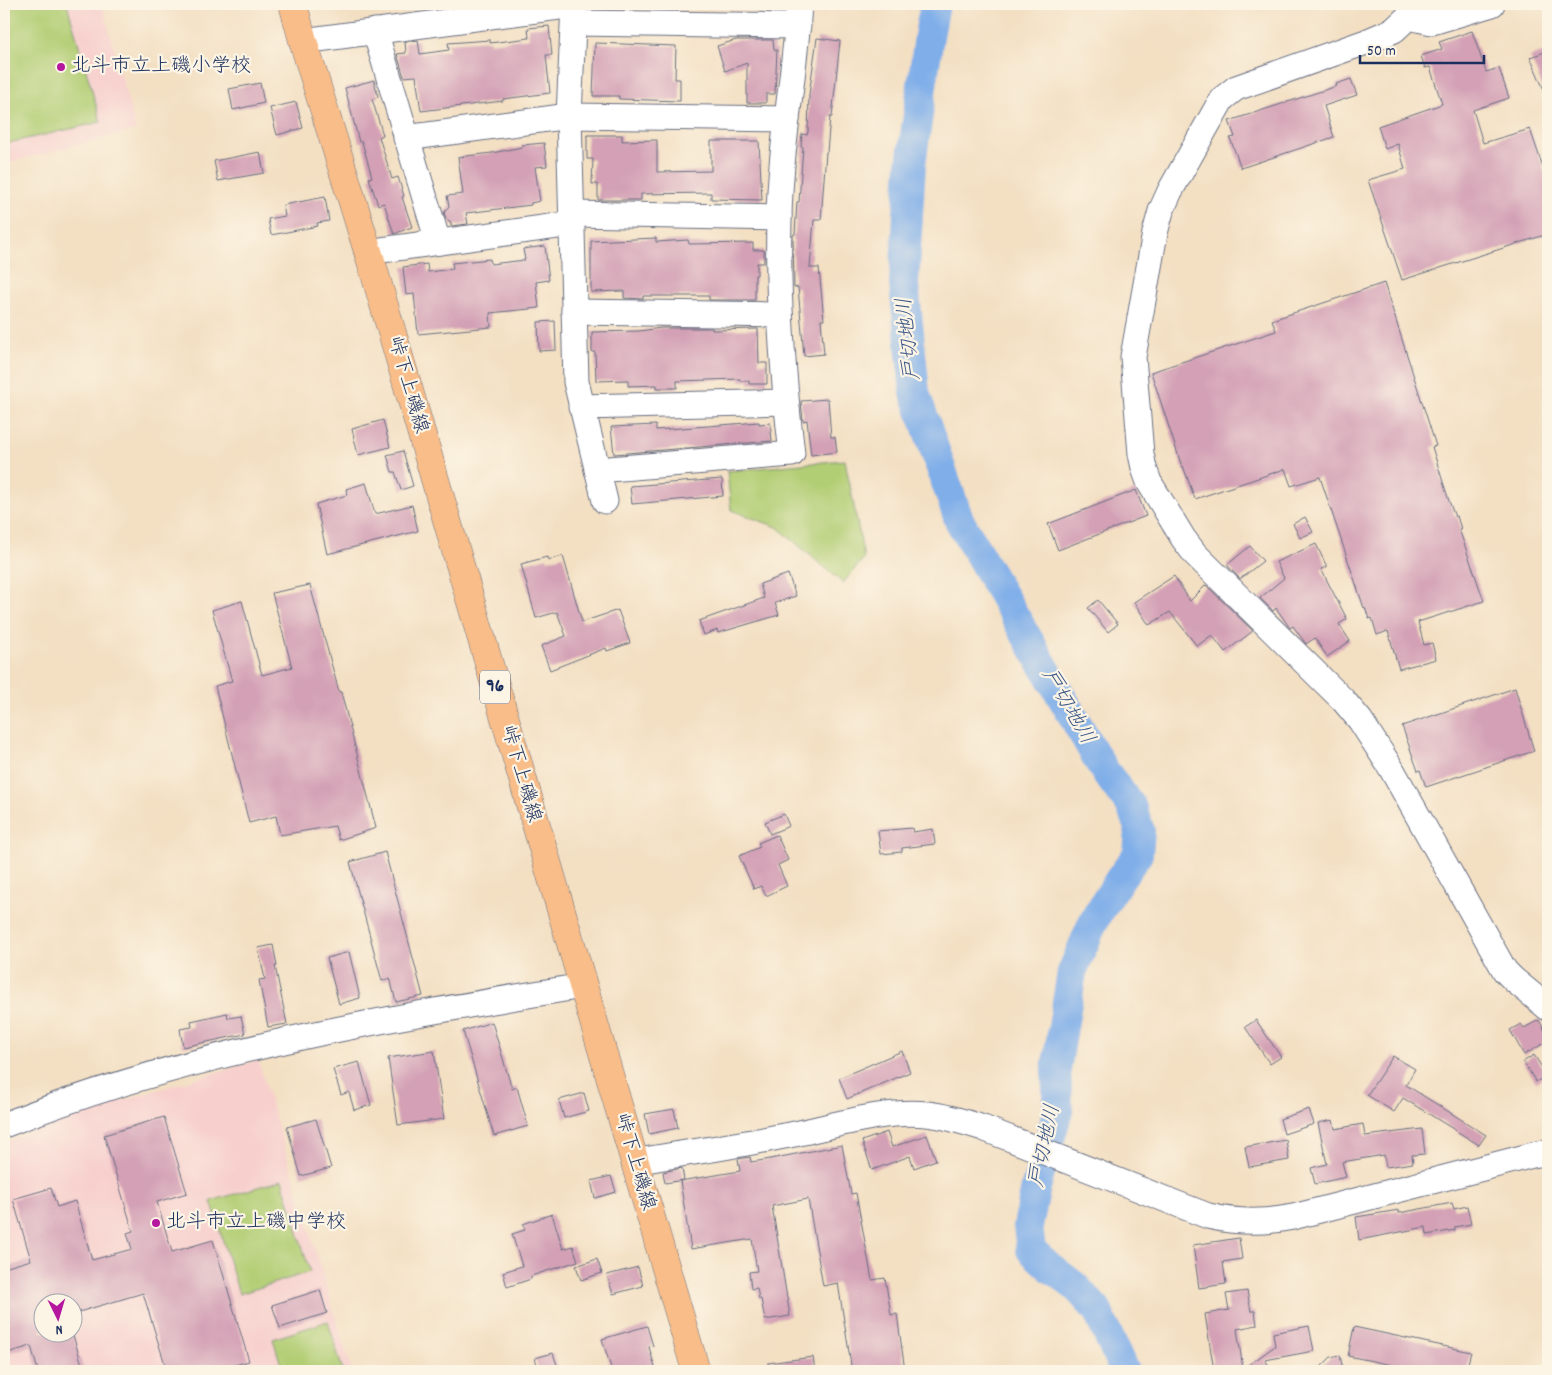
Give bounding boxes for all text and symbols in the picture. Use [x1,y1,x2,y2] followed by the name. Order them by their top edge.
[1360,32,1483,64] scale bar
[1367,41,1396,63] text: 50 m
[71,53,251,81] place label: 北斗市立上磯小学校
[55,61,67,73] marker: 北斗市立上磯小学校
[891,296,929,382] water label: 戸切地川
[380,333,434,437] street label: 峠下上磯線
[1033,663,1101,751] water label: 戸切地川
[480,670,510,704] road number: 96
[493,722,547,826] street label: 峠下上磯線
[1023,1102,1069,1190] water label: 戸切地川
[607,1110,661,1214] street label: 峠下上磯線
[166,1209,346,1237] place label: 北斗市立上磯中学校
[150,1217,162,1229] marker: 北斗市立上磯中学校
[32,1292,82,1342] north arrow
[55,1319,63,1339] text: N

